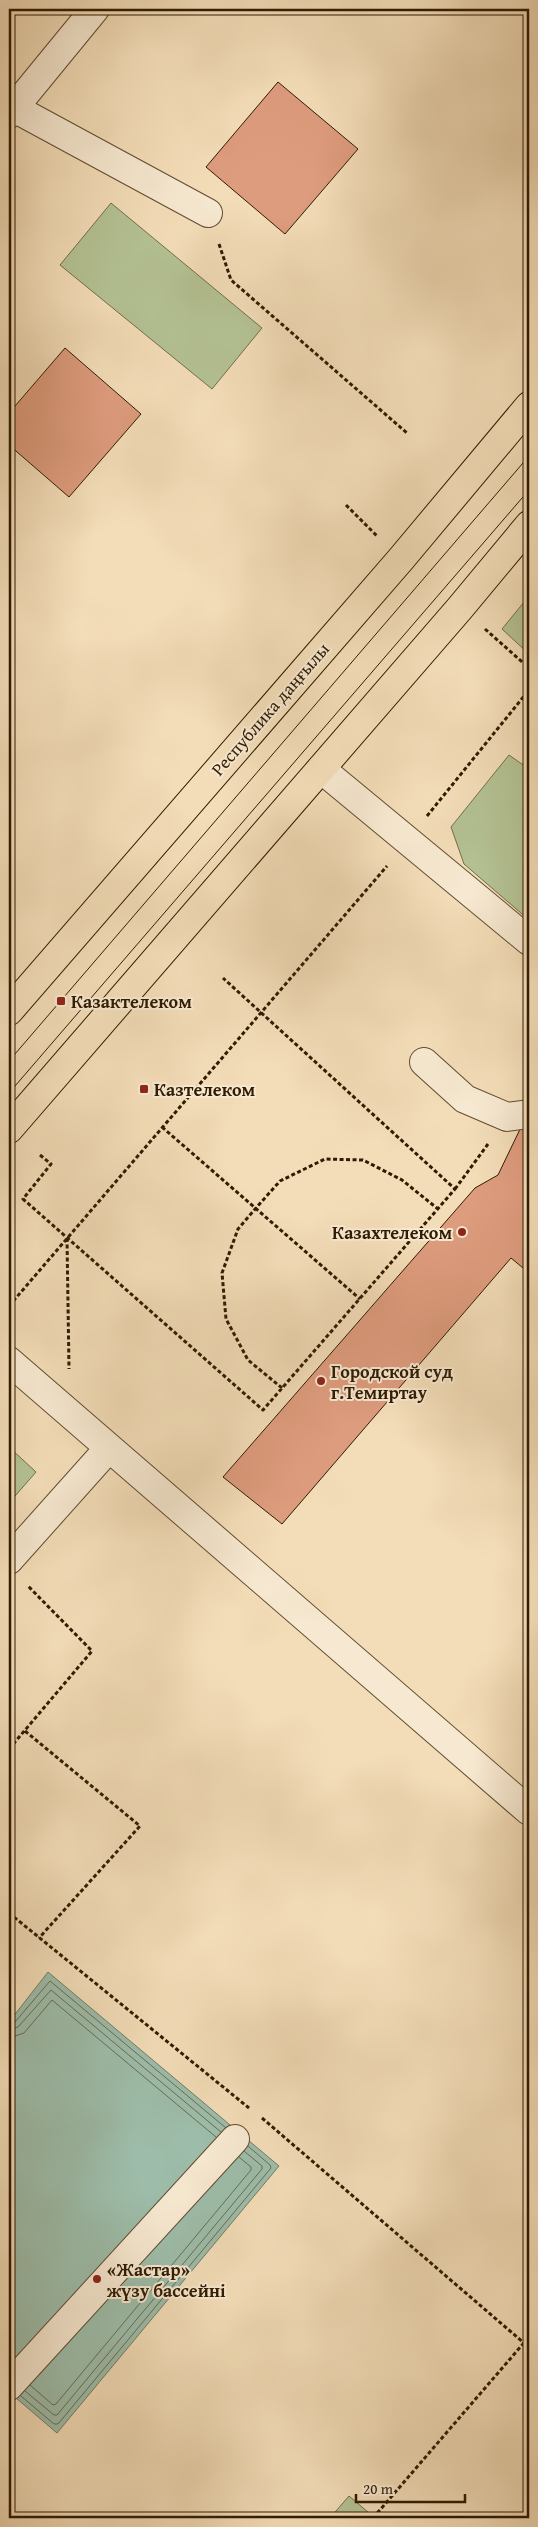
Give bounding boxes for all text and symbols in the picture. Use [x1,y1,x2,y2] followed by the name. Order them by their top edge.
[204,636,336,782] street label: Республика даңғылы
[71,988,192,1015] place label: Казактелеком
[55,995,67,1007] marker: Казактелеком
[154,1076,256,1103] place label: Казтелеком
[138,1083,150,1095] marker: Казтелеком
[332,1219,452,1246] place label: Казахтелеком
[456,1226,468,1238] marker: Казахтелеком
[331,1358,453,1406] place label: Городской суд г.Темиртау
[315,1375,327,1387] marker: Городской суд г.Темиртау
[107,2256,226,2304] place label: «Жастар» жүзу бассейні
[91,2273,103,2285] marker: «Жастар» жүзу бассейні
[356,2472,464,2504] scale bar
[363,2478,394,2499] text: 20 m

